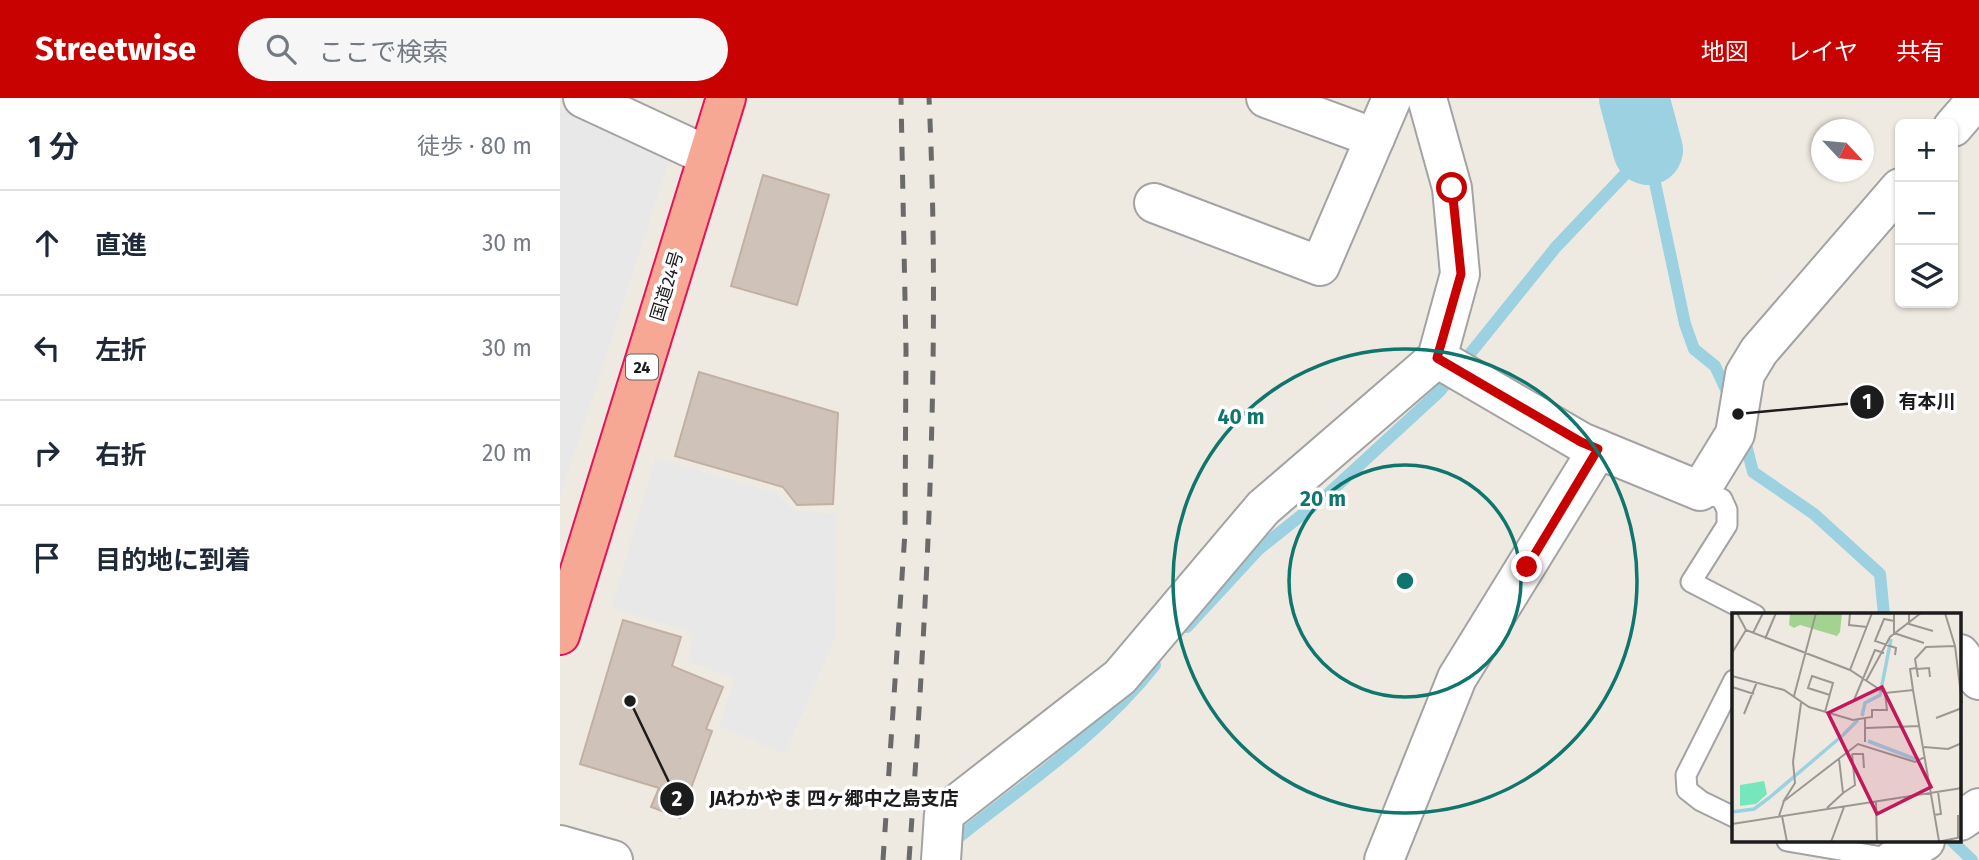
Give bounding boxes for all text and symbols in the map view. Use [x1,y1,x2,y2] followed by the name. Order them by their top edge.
[238,18,728,81] search box
[35,29,196,69] text: Streetwise
[262,30,300,68] icon: search
[318,37,448,68] text: ここで検索
[1701,38,1749,66] text: 地図
[1787,38,1858,66] text: レイヤ
[1896,38,1944,66] text: 共有
[1811,119,1874,182] north arrow
[1895,119,1958,308] map controls
[1895,119,1958,182] button: +
[28,129,79,165] text: 1 分
[417,132,532,160] text: 徒歩 · 80 m
[1436,172,1467,203] route start
[1895,182,1958,245] button: −
[28,224,66,262] icon: ahead
[482,229,532,257] text: 30 m
[95,230,147,261] text: 直進
[1895,245,1958,308] button: layers
[646,248,688,324] street label: 国道24号
[28,329,66,367] icon: left
[482,334,532,362] text: 30 m
[95,335,147,366] text: 左折
[626,354,658,380] road number: 24
[1849,382,1969,422] callout: 有本川
[1862,389,1872,415] text: 1
[1898,390,1956,413] text: 有本川
[1218,404,1264,430] text: 40 m
[28,434,66,472] icon: right
[482,439,532,467] text: 20 m
[95,440,147,471] text: 右折
[1300,486,1346,512] text: 20 m
[28,539,66,577] icon: arrive
[95,545,251,576] text: 目的地に到着
[1511,551,1542,582] route end
[1393,569,1417,593] centre of rings
[1732,613,1962,842] inset map
[660,779,972,819] callout: JAわかやま 四ヶ郷中之島支店
[672,786,683,812] text: 2
[708,787,959,810] text: JAわかやま 四ヶ郷中之島支店

